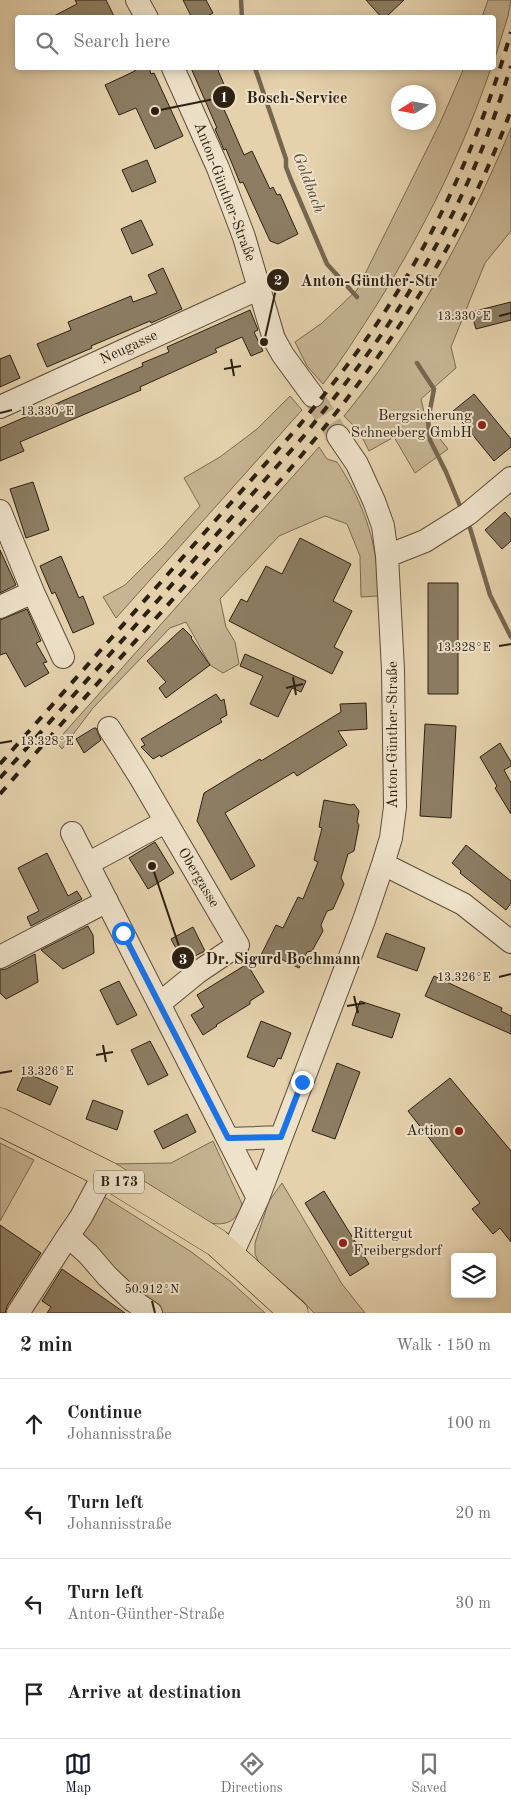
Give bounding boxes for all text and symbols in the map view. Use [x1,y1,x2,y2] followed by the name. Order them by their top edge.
[15,15,496,70] search box
[33,29,61,57] icon: search
[73,33,170,52] text: Search here
[211,81,358,112] callout: Bosch-Service
[391,85,436,130] north arrow
[220,91,228,106] text: 1
[246,91,348,107] text: Bosch-Service
[191,120,258,264] street label: Anton-Günther-Straße
[289,150,327,216] water label: Goldbach
[266,265,447,296] callout: Anton-Günther-Str
[274,274,282,289] text: 2
[301,274,437,290] text: Anton-Günther-Str
[437,311,491,323] text: 13.330°E
[98,328,160,368] street label: Neugasse
[20,406,74,418] text: 13.330°E
[351,409,472,441] place label: Bergsicherung Schneeberg GmbH
[476,419,488,431] marker: Bergsicherung Schneeberg GmbH
[437,642,491,654] text: 13.328°E
[386,661,401,809] street label: Anton-Günther-Straße
[20,736,74,748] text: 13.328°E
[174,846,222,911] street label: Obergasse
[112,922,135,945] route start
[171,943,371,974] callout: Dr. Sigurd Bochmann
[205,952,361,968] text: Dr. Sigurd Bochmann
[179,953,187,968] text: 3
[437,972,491,984] text: 13.326°E
[20,1066,74,1078] text: 13.326°E
[291,1071,314,1094] route end
[406,1124,449,1139] place label: Action
[453,1125,465,1137] marker: Action
[94,1170,144,1194] road number: B 173
[353,1227,443,1259] place label: Rittergut Freibergsdorf
[337,1237,349,1249] marker: Rittergut Freibergsdorf
[451,1253,496,1298] map controls
[451,1253,496,1298] button: layers
[125,1283,179,1296] text: 50.912°N
[20,1335,73,1356] text: 2 min
[396,1338,491,1354] text: Walk · 150 m
[67,1404,142,1423] text: Continue
[20,1410,48,1438] icon: ahead
[446,1416,491,1432] text: 100 m
[67,1427,172,1443] text: Johannisstraße
[67,1494,144,1513] text: Turn left
[20,1500,48,1528] icon: left
[455,1506,491,1522] text: 20 m
[67,1517,172,1533] text: Johannisstraße
[67,1584,144,1603] text: Turn left
[20,1590,48,1618] icon: left
[455,1596,491,1612] text: 30 m
[67,1607,225,1623] text: Anton-Günther-Straße
[20,1680,48,1708] icon: arrive
[67,1684,241,1703] text: Arrive at destination
[64,1750,92,1797] tab: Map
[221,1750,283,1797] tab: Directions
[411,1750,447,1797] tab: Saved

